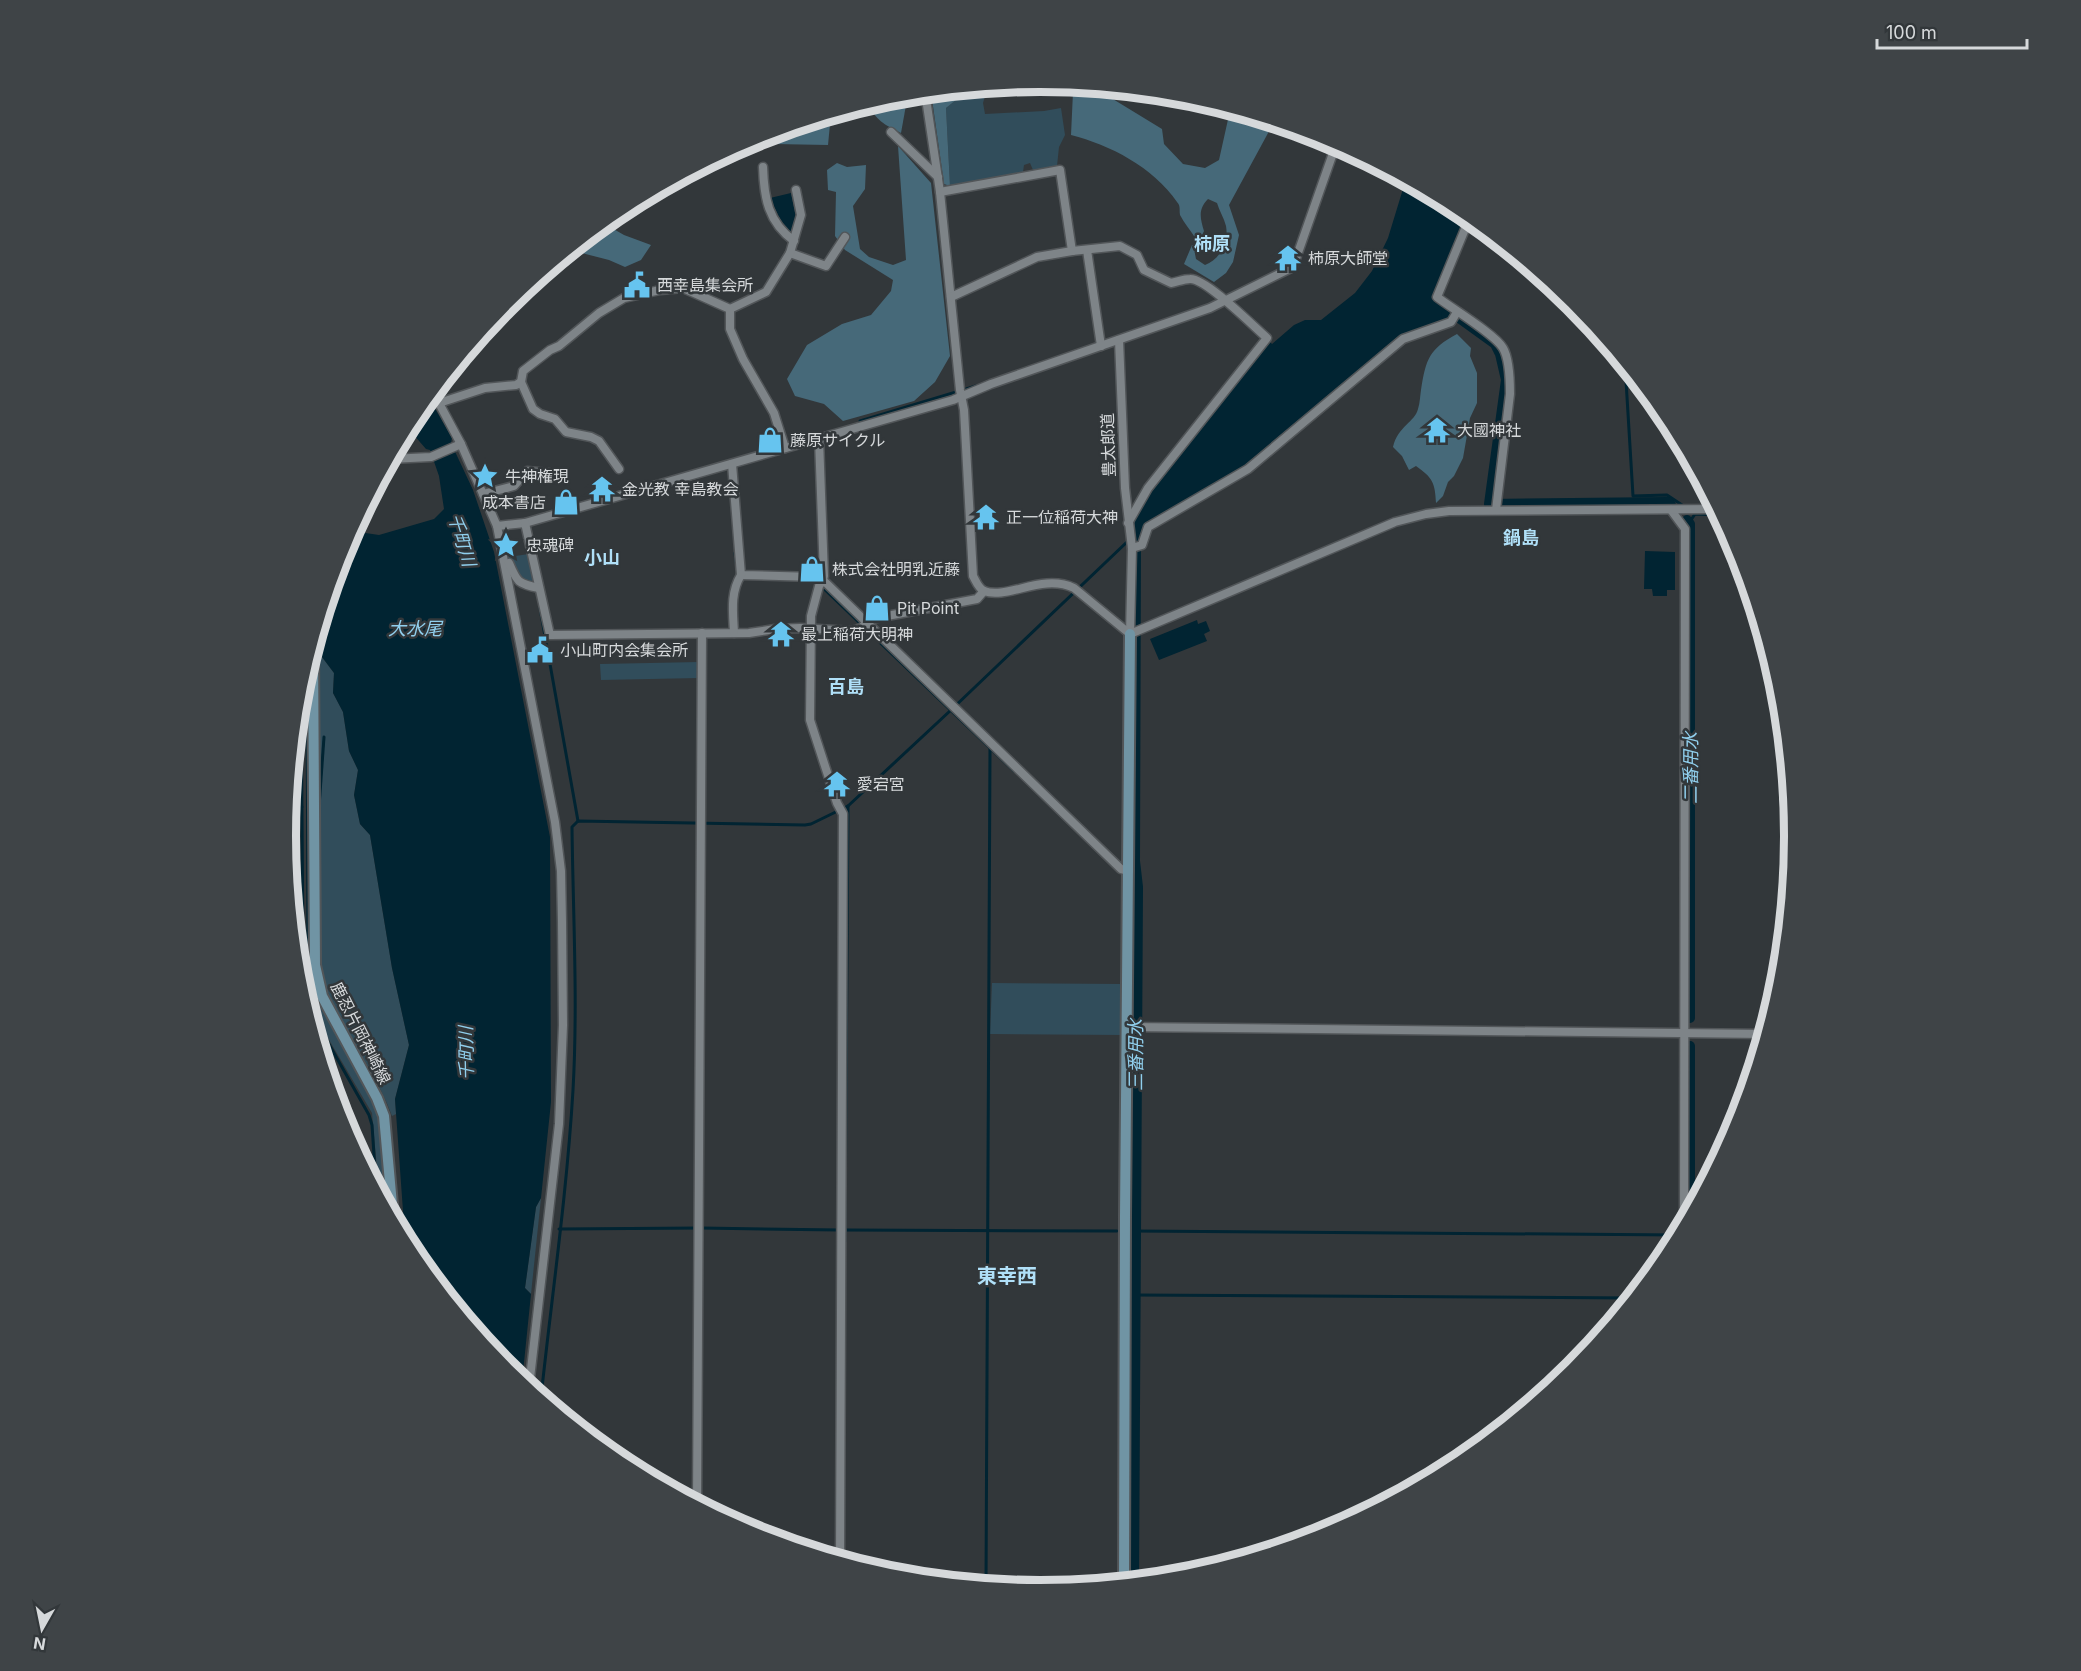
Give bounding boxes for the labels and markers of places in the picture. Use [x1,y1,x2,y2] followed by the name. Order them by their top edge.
[1273,243,1303,273] temple icon: 柿原大師堂
[1308,248,1388,268] place label: 柿原大師堂
[622,270,652,300] public building icon: 西幸島集会所
[657,275,753,295] place label: 西幸島集会所
[1422,415,1452,445] temple icon: 大國神社
[1457,420,1521,440] place label: 大國神社
[755,425,785,455] shop icon: 藤原サイクル
[790,430,885,450] place label: 藤原サイクル
[470,461,500,491] place icon: 牛神権現
[505,466,569,486] place label: 牛神権現
[587,474,617,504] temple icon: 金光教 幸島教会
[622,479,739,499] place label: 金光教 幸島教会
[551,487,581,517] shop icon: 成本書店
[482,492,546,512] place label: 成本書店
[971,502,1001,532] temple icon: 正一位稲荷大神
[1006,507,1118,527] place label: 正一位稲荷大神
[491,530,521,560] place icon: 忠魂碑
[526,535,574,555] place label: 忠魂碑
[797,554,827,584] shop icon: 株式会社明乳近藤
[832,559,960,579] place label: 株式会社明乳近藤
[862,593,892,623] shop icon: Pit Point
[897,598,959,618] place label: Pit Point
[766,619,796,649] temple icon: 最上稲荷大明神
[801,624,913,644] place label: 最上稲荷大明神
[525,635,555,665] public building icon: 小山町内会集会所
[560,640,688,660] place label: 小山町内会集会所
[822,769,852,799] temple icon: 愛宕宮
[857,774,905,794] place label: 愛宕宮

